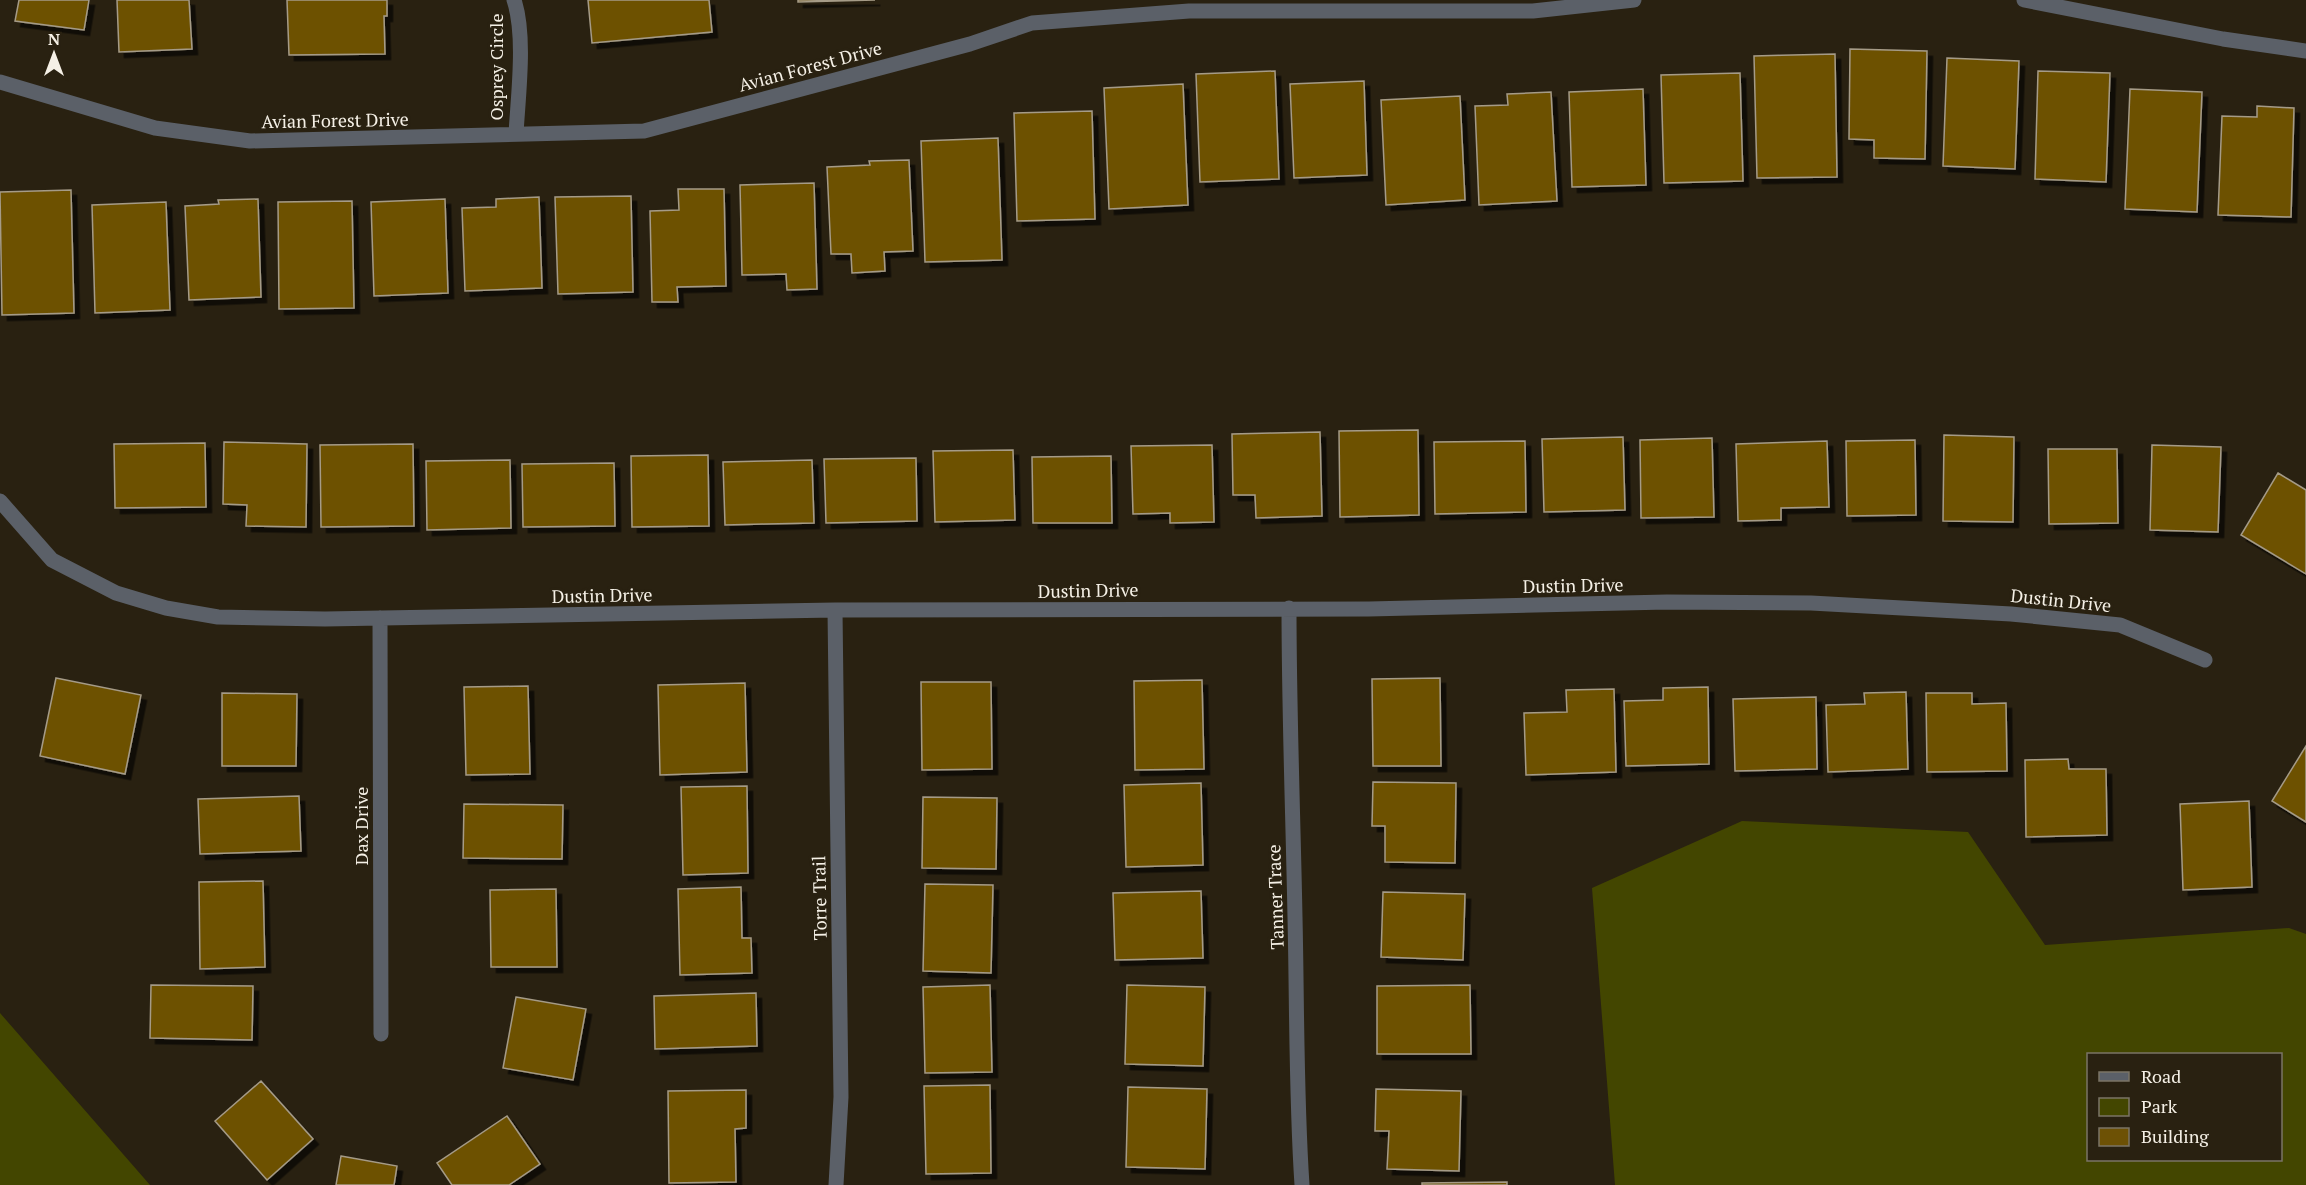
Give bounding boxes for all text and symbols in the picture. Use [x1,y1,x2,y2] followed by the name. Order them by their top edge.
[484,13,508,121] street label: Osprey Circle
[24,24,84,84] north arrow
[48,28,60,50] text: N
[736,35,884,97] street label: Avian Forest Drive
[261,107,409,133] street label: Avian Forest Drive
[1522,572,1624,598] street label: Dustin Drive
[1037,577,1139,603] street label: Dustin Drive
[551,582,653,608] street label: Dustin Drive
[2010,583,2112,617] street label: Dustin Drive
[349,787,373,865] street label: Dax Drive
[1261,844,1289,950] street label: Tanner Trace
[806,855,832,941] street label: Torre Trail
[2087,1053,2282,1161] legend
[2141,1064,2181,1088] text: Road
[2141,1094,2178,1118] text: Park
[2141,1124,2209,1148] text: Building

